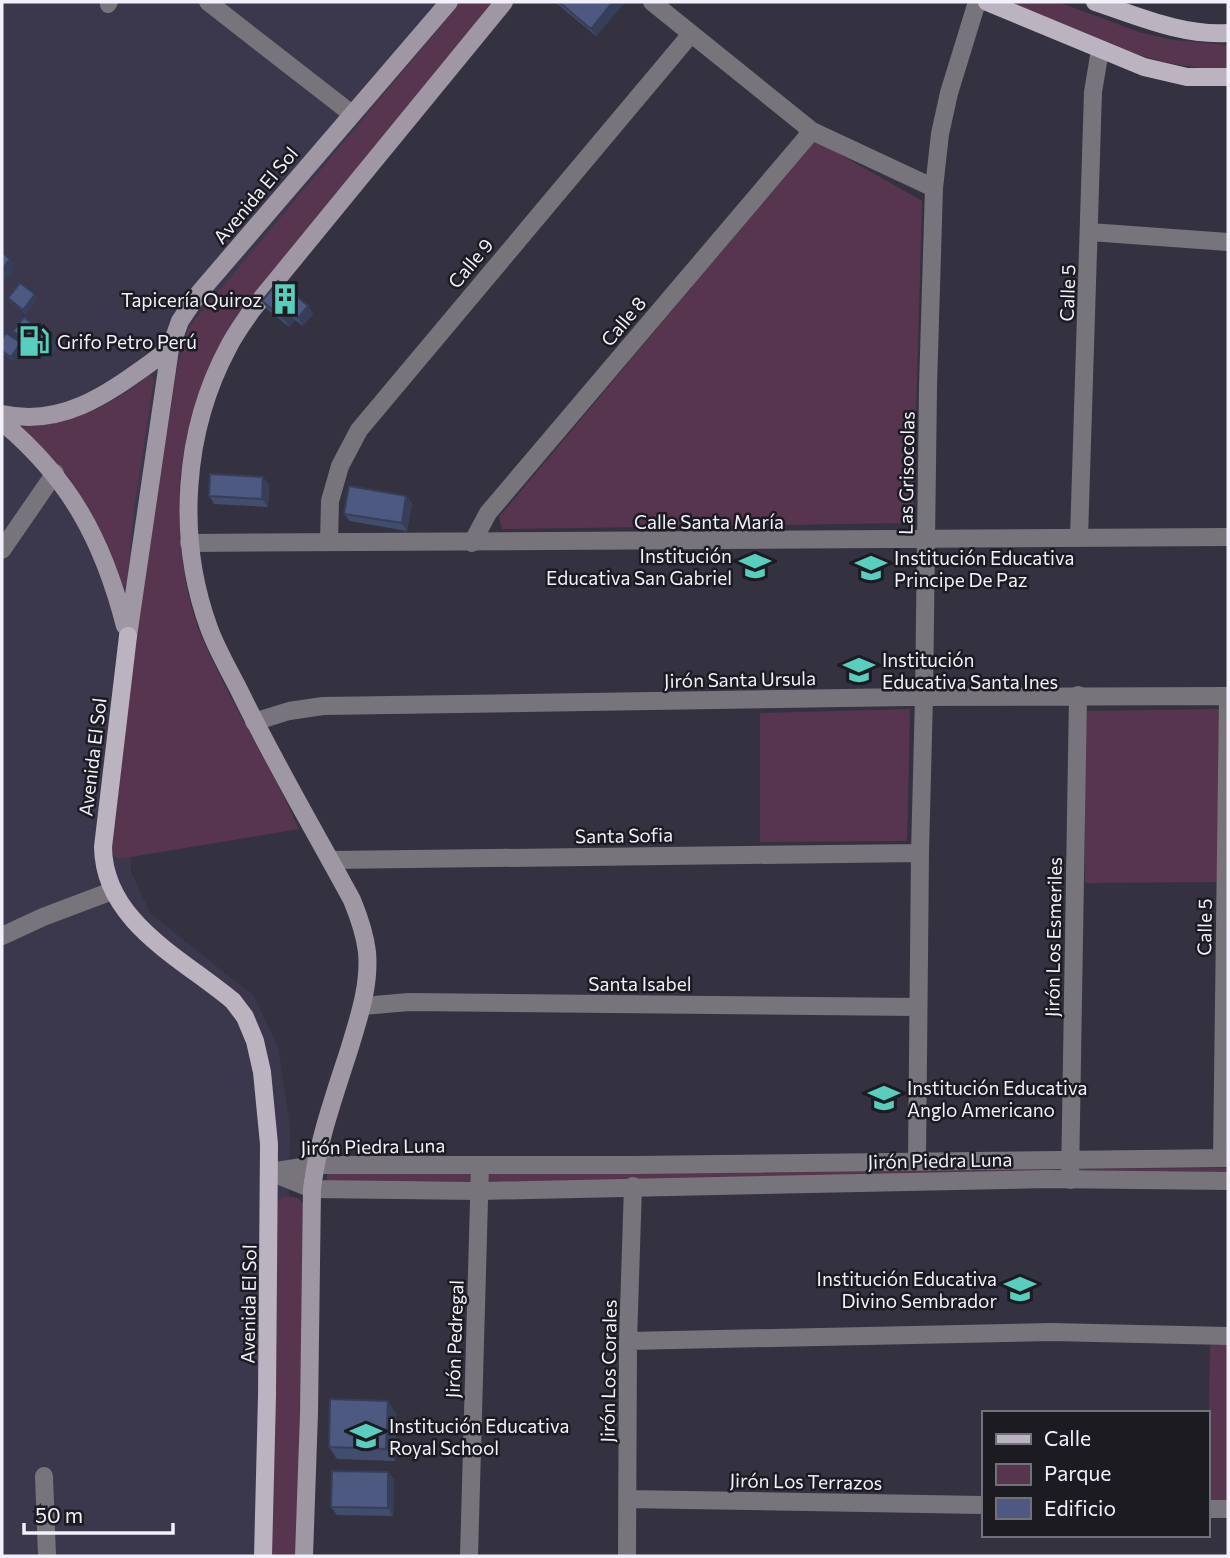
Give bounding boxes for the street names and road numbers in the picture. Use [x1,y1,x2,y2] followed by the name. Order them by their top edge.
[208,142,302,248] street label: Avenida El Sol
[443,233,497,293] street label: Calle 9
[1055,264,1079,322] street label: Calle 5
[596,291,650,351] street label: Calle 8
[893,411,919,535] street label: Las Grisocolas
[634,510,784,533] street label: Calle Santa María
[664,666,816,692] street label: Jirón Santa Ursula
[73,696,111,818] street label: Avenida El Sol
[575,823,673,847] street label: Santa Sofia
[1040,857,1066,1017] street label: Jirón Los Esmeriles
[1192,898,1216,956] street label: Calle 5
[588,972,692,995] street label: Santa Isabel
[300,1133,446,1159] street label: Jirón Piedra Luna
[867,1147,1013,1173] street label: Jirón Piedra Luna
[235,1244,261,1364] street label: Avenida El Sol
[440,1279,468,1399] street label: Jirón Pedregal
[595,1299,621,1443] street label: Jirón Los Corales
[729,1468,883,1494] street label: Jirón Los Terrazos

